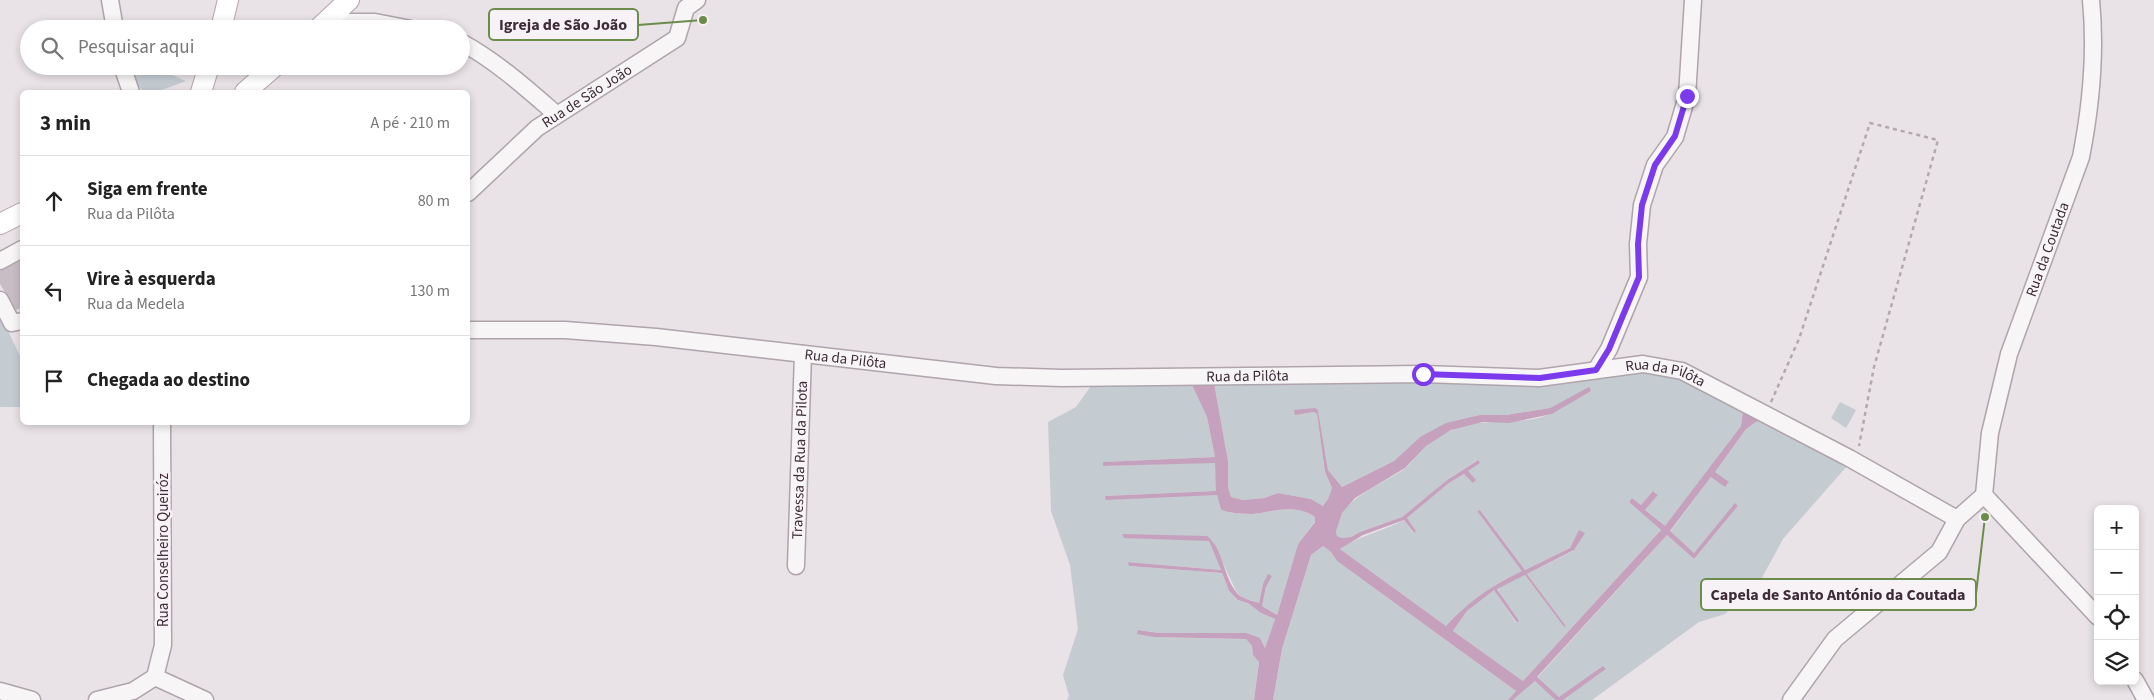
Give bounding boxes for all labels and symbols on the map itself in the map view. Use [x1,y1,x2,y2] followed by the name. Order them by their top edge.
[489,9,638,40] callout: Igreja de São João
[499,14,627,36] text: Igreja de São João
[538,59,636,133] street label: Rua de São João
[1676,85,1699,108] route end
[2020,199,2074,300] street label: Rua da Coutada
[803,344,888,374] street label: Rua da Pilôta
[1624,353,1709,392] street label: Rua da Pilôta
[1412,363,1435,386] route start
[1206,365,1289,387] street label: Rua da Pilôta
[786,380,813,540] street label: Travessa da Rua da Pilota
[153,473,174,627] street label: Rua Conselheiro Queiróz
[1701,579,1976,610] callout: Capela de Santo António da Coutada
[1710,584,1966,606] text: Capela de Santo António da Coutada

